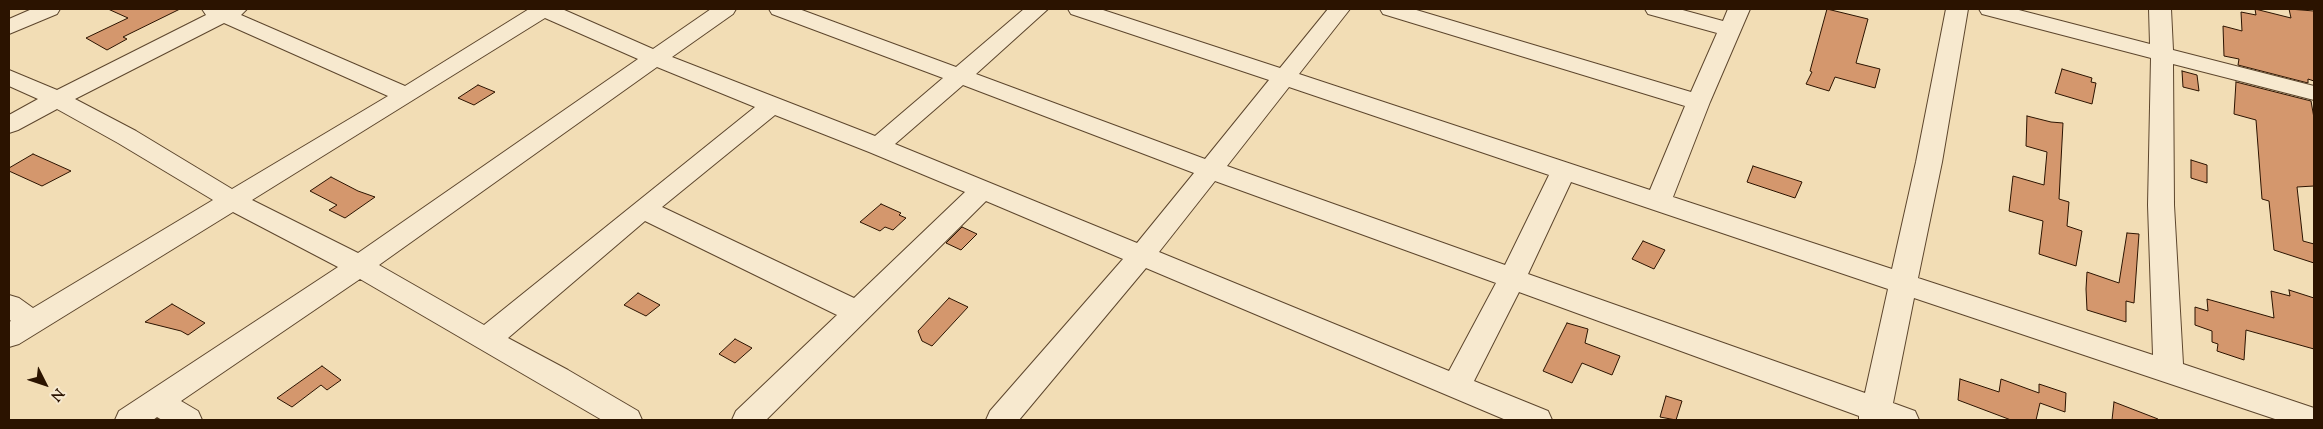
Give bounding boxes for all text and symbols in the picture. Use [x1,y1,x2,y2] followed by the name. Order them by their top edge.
[20,359,70,409] north arrow
[45,383,68,405] text: N

